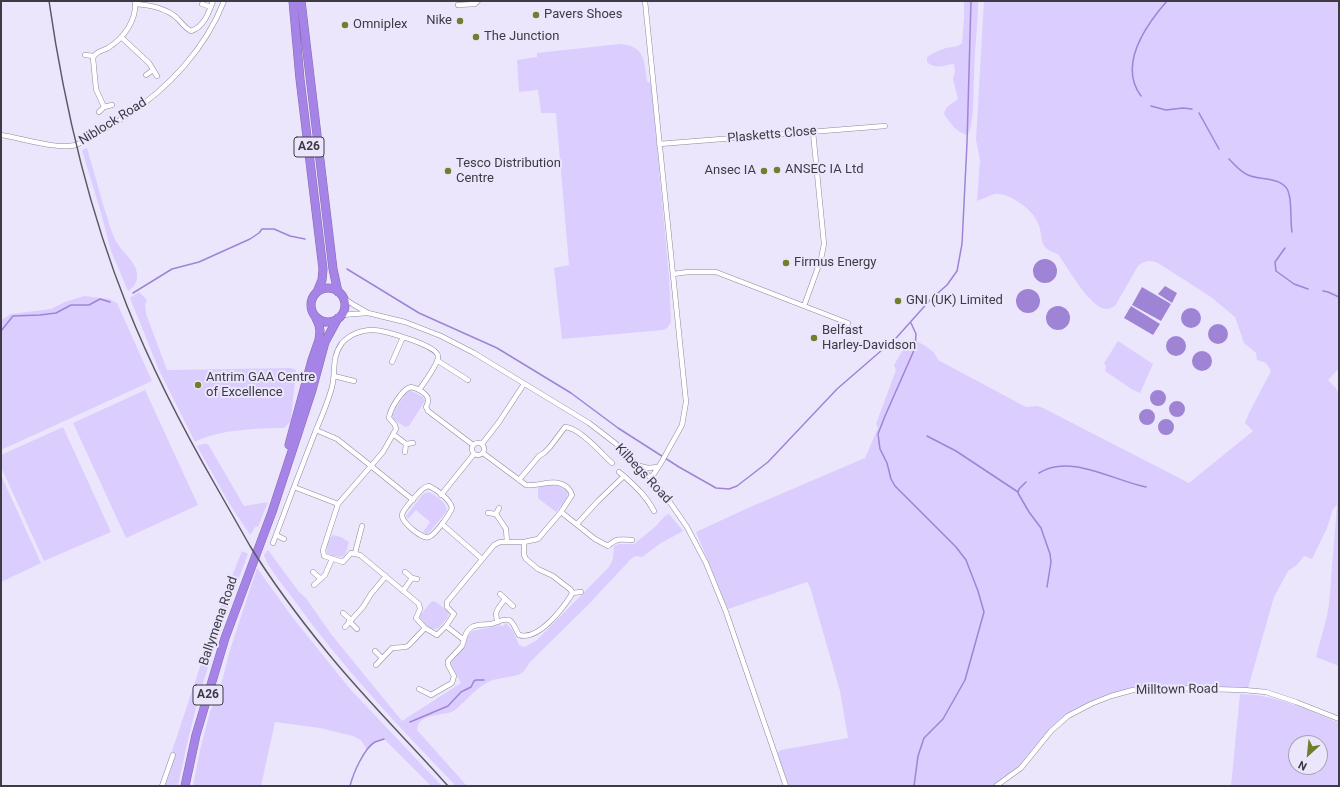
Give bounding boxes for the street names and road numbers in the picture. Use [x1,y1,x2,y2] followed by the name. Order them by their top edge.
[76,95,150,149] street label: Niblock Road
[727,123,817,147] street label: Plasketts Close
[294,137,324,157] road number: A26
[611,441,675,507] street label: Kilbegs Road
[196,574,242,668] street label: Ballymena Road
[1136,681,1218,699] street label: Milltown Road
[193,685,223,705] road number: A26

